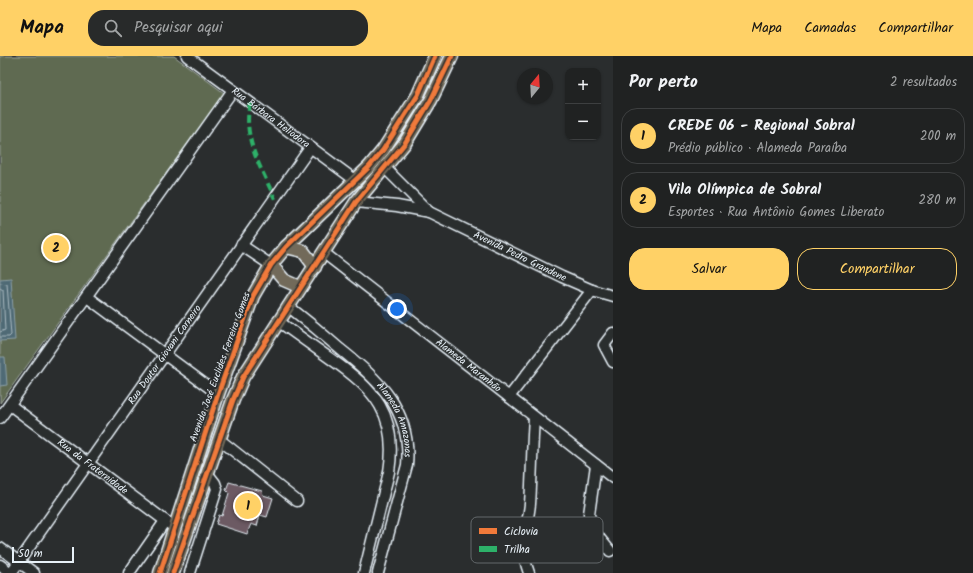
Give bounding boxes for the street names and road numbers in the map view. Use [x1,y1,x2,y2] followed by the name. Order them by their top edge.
[228,83,313,152] street label: Rua Bárbara Heliodora
[471,227,569,286] street label: Avenida Pedro Grandene
[185,289,255,444] street label: Avenida José Euclides Ferreira Gomes
[124,301,206,408] street label: Rua Doutor Giovani Carneiro
[432,335,505,397] street label: Alameda Maranhão
[373,378,416,458] street label: Alameda Amazonas
[54,435,132,499] street label: Rua da Fraternidade

